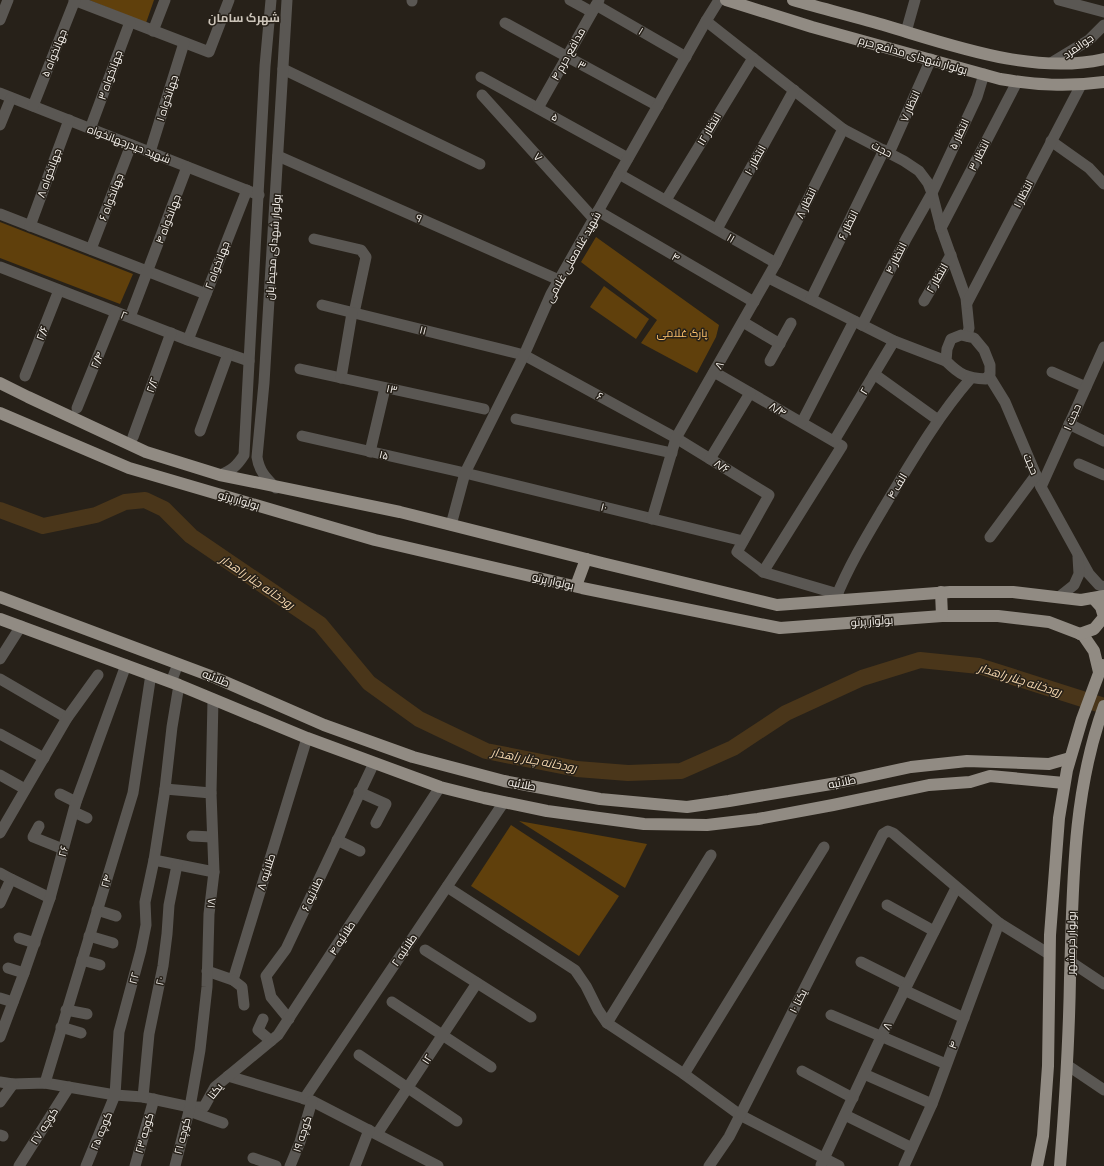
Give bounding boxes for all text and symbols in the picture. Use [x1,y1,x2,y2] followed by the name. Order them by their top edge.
[208,10,280,26] district label: شهرک سامان
[636,24,646,38] street label: ۱
[548,25,589,83] street label: مدافع حرم ۴
[38,27,70,79] street label: جهانخواه ۵
[1060,30,1096,62] street label: جوانمرد
[857,33,969,78] street label: بولوار شهدای مدافع حرم
[95,48,125,102] street label: جهانخواه ۳
[575,57,589,73] street label: ۳
[153,73,181,123] street label: جهانخواه ۱
[897,88,923,124] street label: انتظار ۷
[549,109,561,125] street label: ۵
[694,110,724,148] street label: انتظار ۱۲
[946,117,972,151] street label: انتظار ۵
[85,122,173,166] street label: شهید حیدرجهانخواه
[965,137,993,173] street label: انتظار ۳
[869,138,895,160] street label: حجت
[741,143,769,177] street label: انتظار ۱۰
[34,147,64,199] street label: جهانخواه ۸
[530,150,546,164] street label: ۷
[96,171,126,223] street label: جهانخواه ۶
[1010,178,1036,210] street label: انتظار ۱
[793,185,819,221] street label: انتظار ۸
[152,192,184,246] street label: جهانخواه ۴
[262,193,284,300] street label: بولوار شهدای محیط بان
[835,208,861,242] street label: انتظار ۶
[542,209,604,305] street label: شهید غلامعلی غلامی
[414,210,424,226] street label: ۹
[725,230,737,246] street label: ۱۱
[201,239,233,291] street label: جهانخواه ۲
[882,240,910,276] street label: انتظار ۴
[669,249,683,265] street label: ۴
[923,261,951,295] street label: انتظار ۲
[119,307,129,323] street label: ۲
[418,322,428,338] street label: ۱۱
[33,324,51,342] street label: ۲/۶
[657,326,707,340] park label: پارک غلامی
[87,350,107,370] street label: ۲/۴
[711,358,727,371] street label: ۸
[143,375,161,395] street label: ۲/۲
[385,381,399,397] street label: ۱۳
[857,385,872,397] street label: ۲
[594,389,606,403] street label: ۶
[767,399,789,419] street label: ۸/۴
[1060,402,1084,432] street label: حجت ۱
[378,447,390,463] street label: ۱۵
[1020,451,1042,477] street label: حجت
[712,456,732,476] street label: ۸/۶
[884,471,910,501] street label: ۴ الف
[217,487,261,513] street label: بولوار پرتو
[599,499,609,515] street label: ۱۰
[215,550,298,613] water label: رودخانه چنار راهدار
[531,569,575,593] street label: بولوار پرتو
[850,613,894,629] street label: بولوار پرتو
[974,659,1064,701] water label: رودخانه چنار راهدار
[200,666,232,690] street label: طلائیه
[488,744,579,776] water label: رودخانه چنار راهدار
[827,772,857,792] street label: طلائیه
[507,774,537,794] street label: طلائیه
[55,844,71,858] street label: ۲۶
[254,852,278,892] street label: طلائیه ۸
[97,873,115,889] street label: ۲۴
[298,875,326,913] street label: طلائیه ۶
[204,897,219,909] street label: ۱۸
[1063,911,1079,976] street label: بولوار خرمشهر
[326,918,358,958] street label: طلائیه ۴
[388,931,420,969] street label: طلائیه ۲
[126,970,142,985] street label: ۲۲
[152,975,168,987] street label: ۲۰
[786,987,810,1015] street label: ۱۰ یکتا
[879,1020,895,1032] street label: ۸
[945,1039,961,1051] street label: ۴
[419,1051,435,1067] street label: ۱۲
[204,1080,226,1102] street label: یکتا
[27,1105,61,1147] street label: کوچه ۲۷
[87,1110,115,1152] street label: کوچه ۲۵
[132,1111,156,1155] street label: کوچه ۲۳
[290,1114,314,1154] street label: کوچه ۱۹
[171,1116,193,1156] street label: کوچه ۲۱

